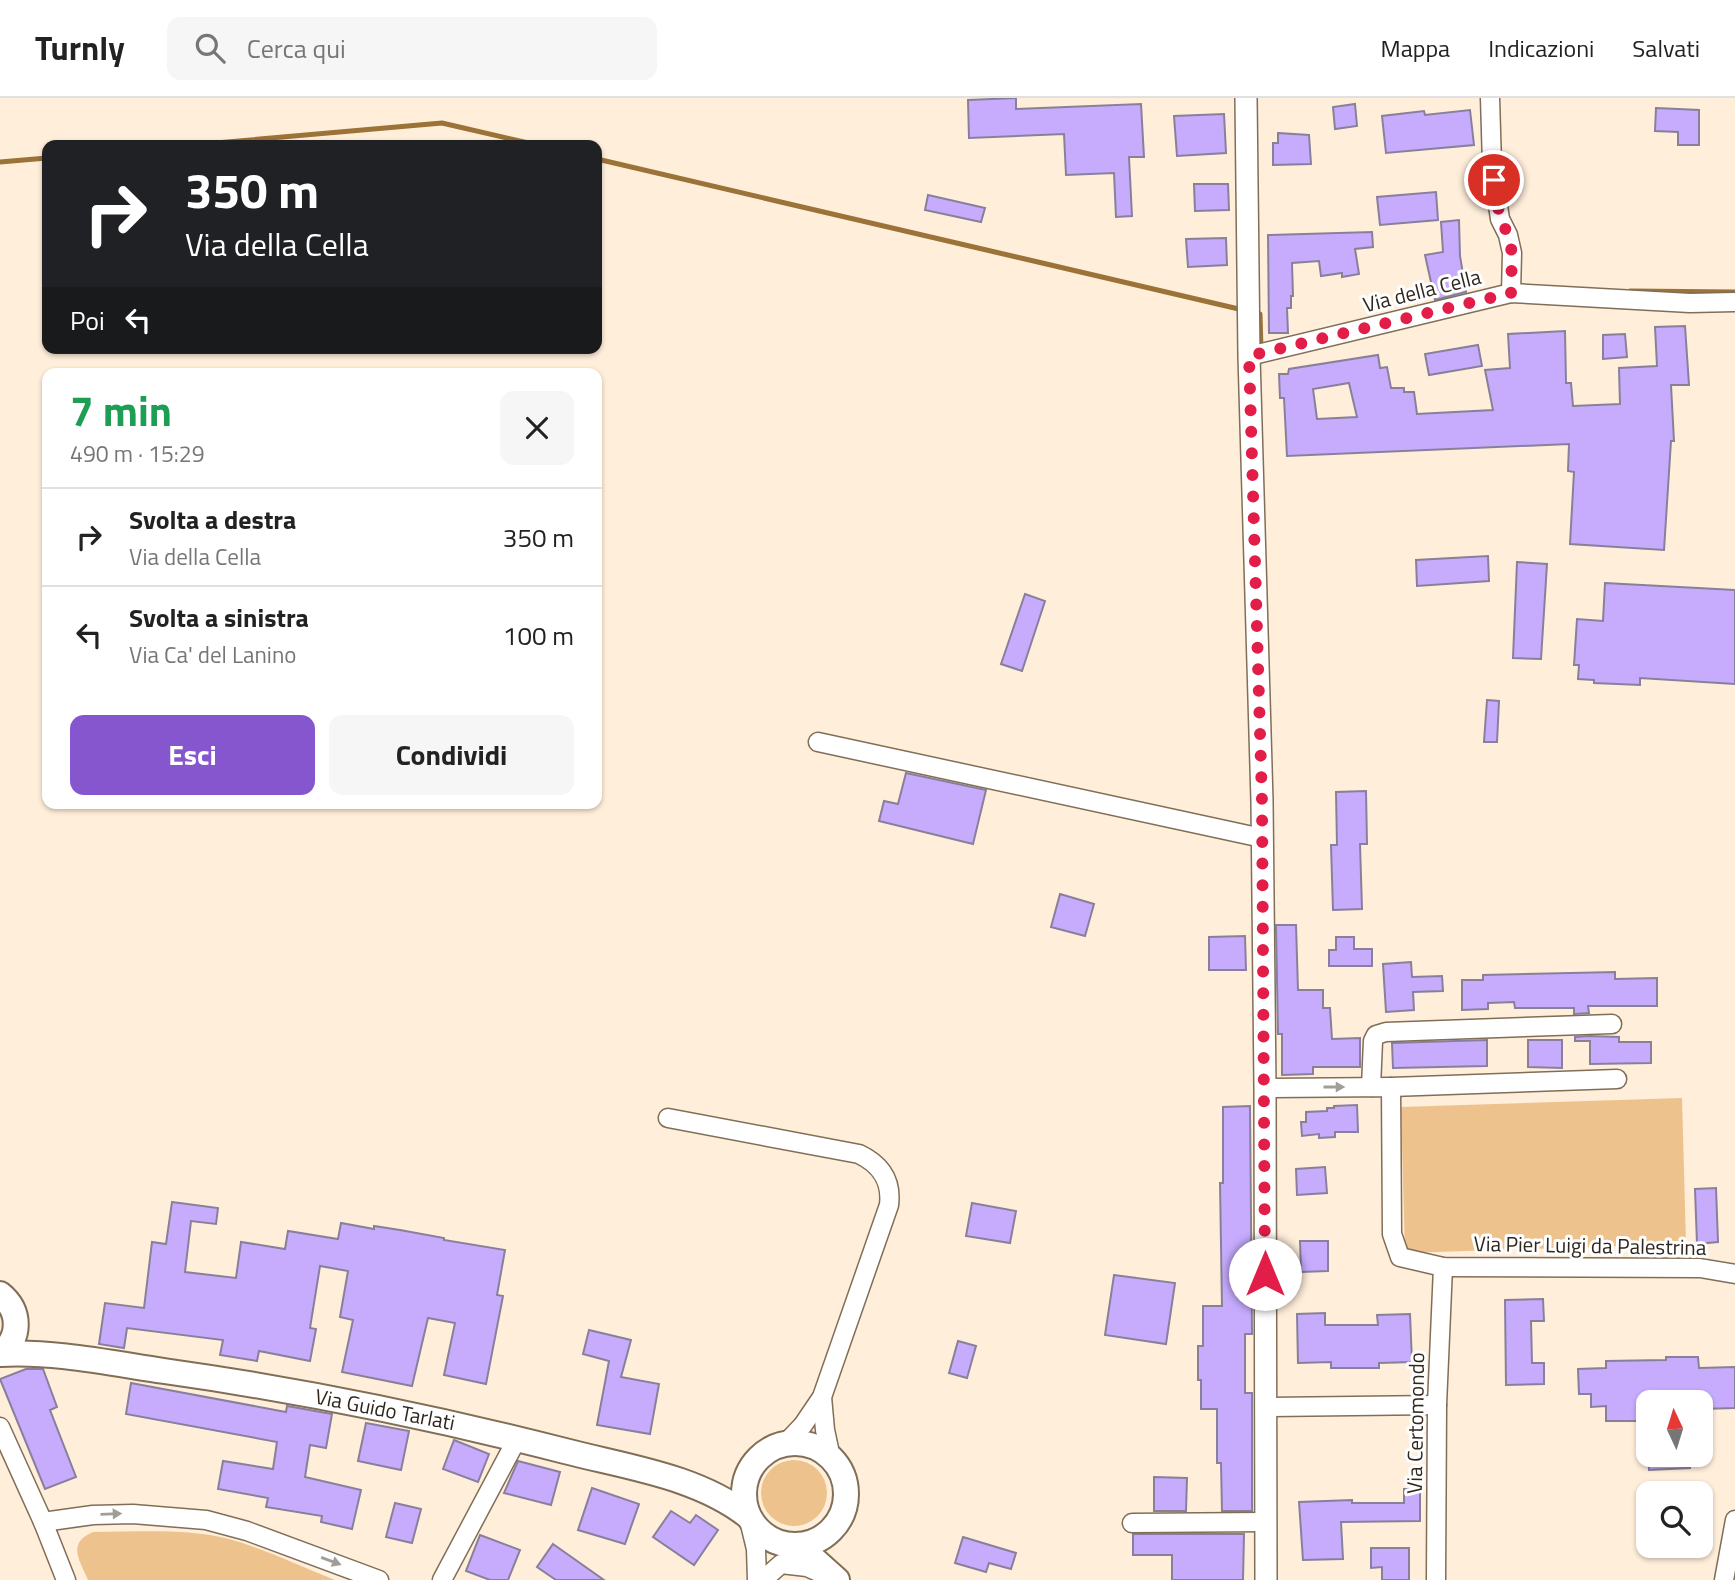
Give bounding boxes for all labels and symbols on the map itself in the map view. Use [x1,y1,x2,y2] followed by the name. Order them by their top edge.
[1464,150,1524,210] pin
[1359,260,1485,320] street label: Via della Cella
[1323,1081,1345,1093] one-way arrow
[1473,1227,1707,1263] street label: Via Pier Luigi da Palestrina
[1228,1237,1302,1311] position arrow
[1398,1352,1432,1494] street label: Via Certomondo
[313,1380,458,1438] street label: Via Guido Tarlati
[1636,1390,1713,1466] north arrow
[100,1509,122,1520] one-way arrow
[321,1556,342,1567] one-way arrow

